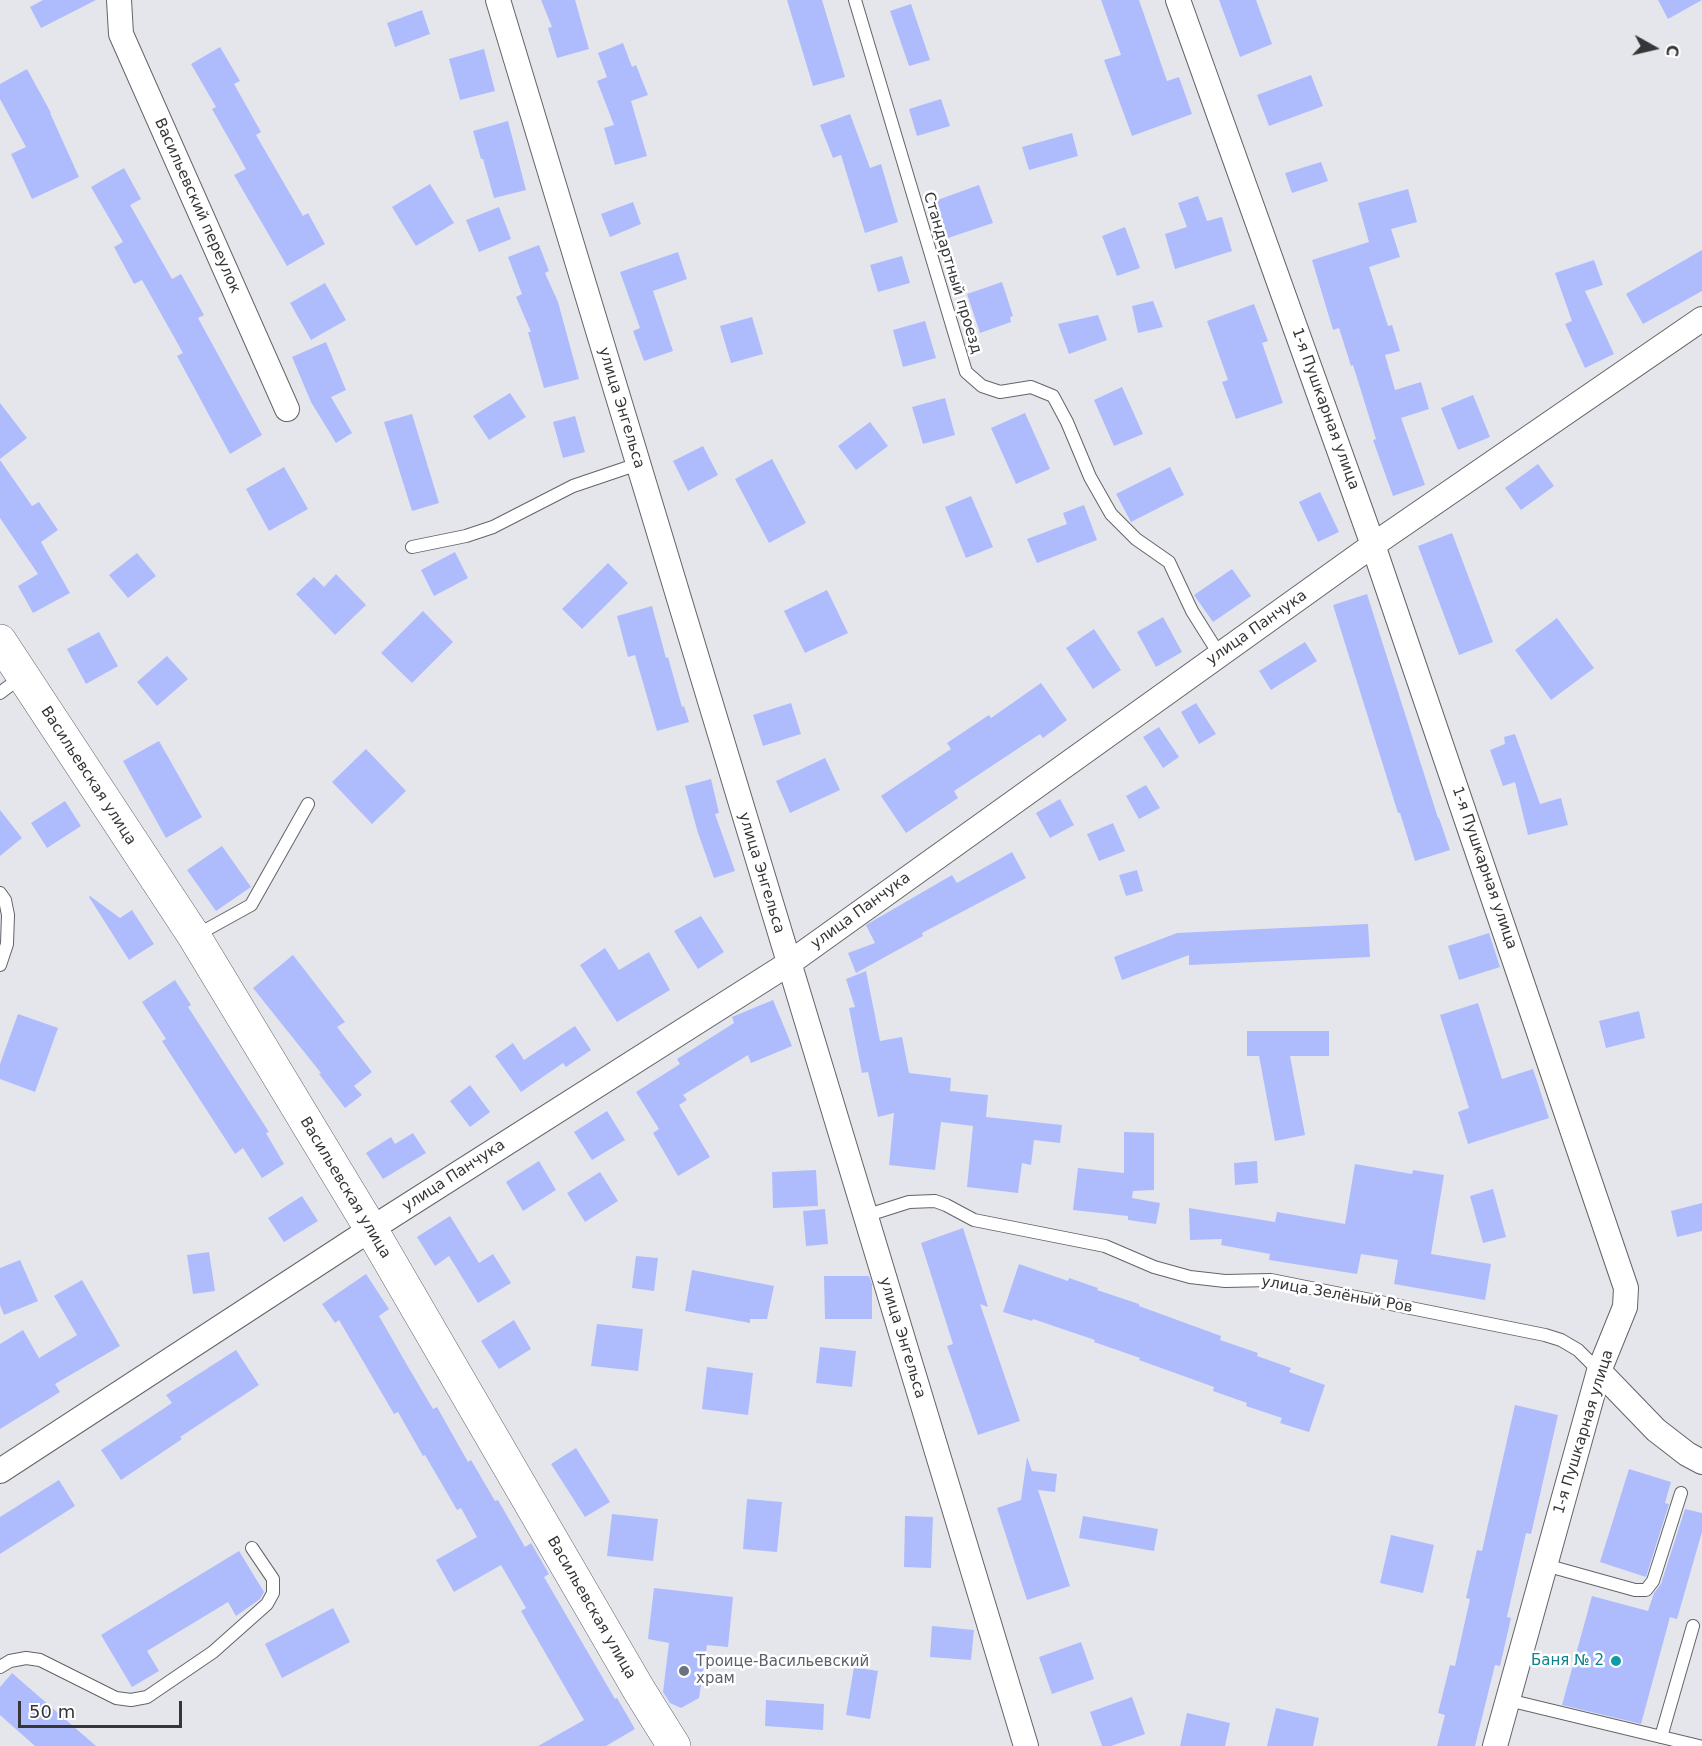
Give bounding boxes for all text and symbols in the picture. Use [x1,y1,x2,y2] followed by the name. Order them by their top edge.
[1624,18,1684,78] north arrow
[1662,43,1683,58] text: С
[150,116,244,296] street label: Васильевский переулок
[919,190,985,356] street label: Стандартный проезд
[1287,326,1363,492] street label: 1-я Пушкарная улица
[594,345,648,471] street label: улица Энгельса
[1203,587,1311,669] street label: улица Панчука
[36,703,140,849] street label: Васильевская улица
[1448,784,1520,952] street label: 1-я Пушкарная улица
[734,810,788,936] street label: улица Энгельса
[808,869,914,953] street label: улица Панчука
[296,1114,394,1262] street label: Васильевская улица
[399,1136,509,1216] street label: улица Панчука
[1260,1273,1414,1317] street label: улица Зелёный Ров
[875,1275,929,1401] street label: улица Энгельса
[1550,1348,1618,1516] street label: 1-я Пушкарная улица
[543,1533,639,1683] street label: Васильевская улица
[1531,1652,1604,1670] place label: Баня № 2
[696,1653,869,1688] place label: Троице-Васильевский храм
[1609,1654,1623,1668] marker: Баня № 2
[677,1664,691,1678] marker: Троице-Васильевский храм
[21,1689,184,1727] scale bar
[29,1701,75,1722] text: 50 m

